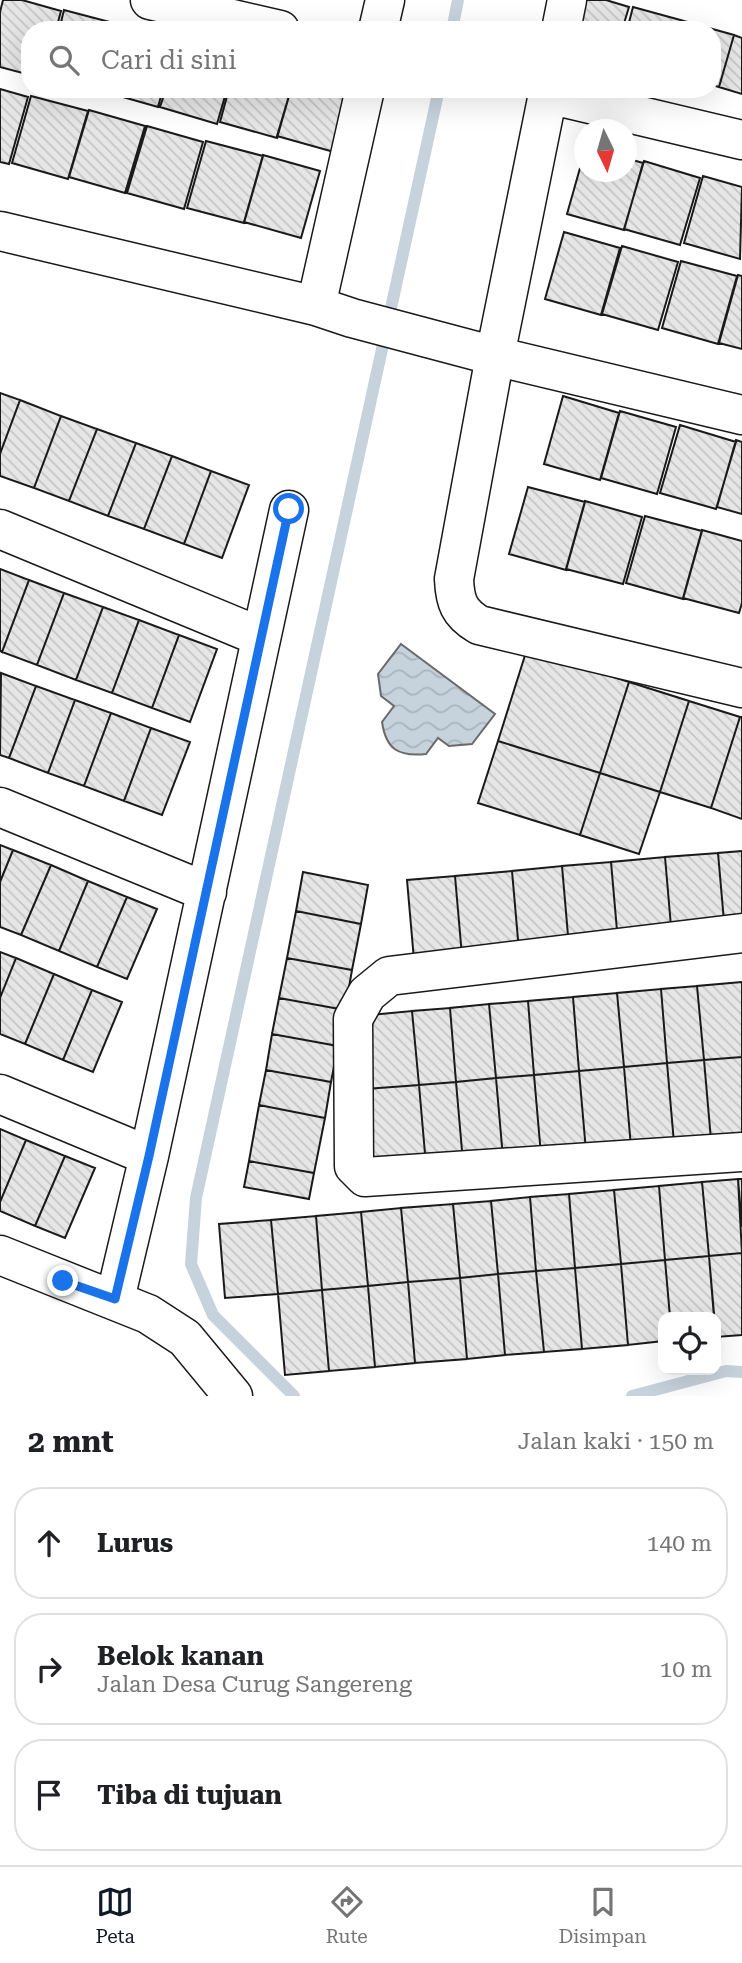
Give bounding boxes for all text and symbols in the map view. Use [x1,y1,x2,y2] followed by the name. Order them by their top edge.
[21,21,721,98] search box
[45,41,83,79] icon: search
[101,45,237,75] text: Cari di sini
[574,119,637,182] north arrow
[273,493,304,524] route start
[47,1265,78,1296] route end
[658,1312,721,1375] map controls
[658,1312,721,1375] button: locate
[28,1424,114,1459] text: 2 mnt
[518,1428,714,1455] text: Jalan kaki · 150 m
[30,1524,68,1562] icon: ahead
[97,1528,173,1558] text: Lurus
[647,1530,712,1557] text: 140 m
[97,1641,264,1671] text: Belok kanan
[30,1650,68,1688] icon: right
[659,1656,712,1683] text: 10 m
[97,1671,412,1698] text: Jalan Desa Curug Sangereng
[30,1776,68,1814] icon: arrive
[97,1780,282,1810] text: Tiba di tujuan
[95,1883,135,1948] tab: Peta
[326,1883,368,1948] tab: Rute
[559,1883,647,1948] tab: Disimpan

